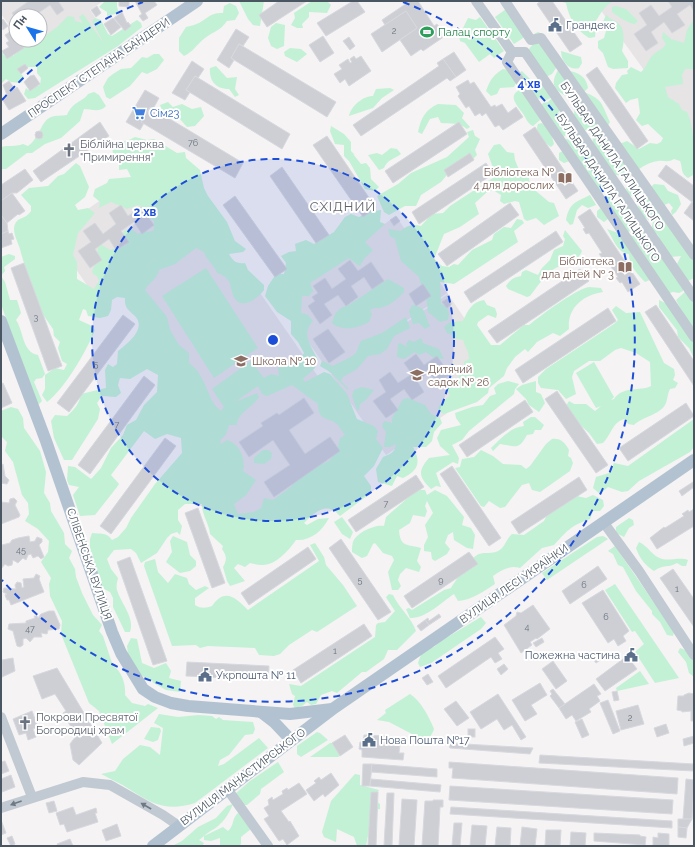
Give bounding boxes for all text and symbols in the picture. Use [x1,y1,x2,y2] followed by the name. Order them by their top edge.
[8,8,48,48] north arrow
[11,13,30,32] text: Пн
[26,16,172,120] street label: ПРОСПЕКТ СТЕПАНА БАНДЕРИ
[547,17,563,33] public building icon: Грандекс
[566,19,615,32] place label: Грандекс
[419,24,435,40] sports icon: Палац спорту
[392,26,397,36] house number: 2
[438,26,510,39] place label: Палац спорту
[518,77,541,91] text: 4 хв
[557,79,667,233] street label: БУЛЬВАР ДАНИЛА ГАЛИЦЬКОГО
[131,105,147,121] supermarket icon: Сім23
[150,107,179,120] place label: Сім23
[553,111,663,265] street label: БУЛЬВАР ДАНИЛА ГАЛИЦЬКОГО
[80,138,164,164] place label: Біблійна церква "Примирення"
[188,138,199,148] house number: 76
[61,142,77,158] church icon: Біблійна церква "Примирення"
[473,166,554,192] place label: Бібліотека № 4 для дорослих
[557,170,573,186] library icon: Бібліотека № 4 для дорослих
[310,199,376,214] district label: СХІДНИЙ
[134,205,157,219] text: 2 хв
[542,255,614,281] place label: Бібліотека дла дітей № 3
[617,259,633,275] library icon: Бібліотека дла дітей № 3
[34,312,39,322] house number: 3
[266,333,280,347] centre of rings
[233,353,249,369] school or university icon: Школа № 10
[252,355,317,368] place label: Школа № 10
[94,359,99,369] house number: 5
[428,363,490,389] place label: Дитячий садок № 26
[409,367,425,383] school or university icon: Дитячий садок № 26
[115,420,120,430] house number: 7
[384,499,389,509] house number: 7
[64,507,114,621] street label: СЛІВЕНСЬКА ВУЛИЦЯ
[457,542,571,626] street label: ВУЛИЦЯ ЛЕСІ УКРАЇНКИ
[16,545,26,555] house number: 45
[358,575,363,585] house number: 5
[438,575,444,585] house number: 9
[581,580,587,590] house number: 6
[675,584,679,594] house number: 1
[603,612,609,622] house number: 6
[525,622,530,632] house number: 4
[25,624,35,634] house number: 47
[333,646,337,656] house number: 1
[623,647,639,663] public building icon: Пожежна частина
[525,649,620,662] place label: Пожежна частина
[197,667,213,683] public building icon: Укрпошта № 11
[216,669,296,682] place label: Укрпошта № 11
[36,711,138,737] place label: Покрови Пресвятої Богородиці храм
[628,713,633,723] house number: 2
[17,715,33,731] church icon: Покрови Пресвятої Богородиці храм
[178,726,308,828] street label: ВУЛИЦЯ МАНАСТИРСЬКОГО
[361,732,377,748] public building icon: Нова Пошта №17
[380,734,470,747] place label: Нова Пошта №17
[10,800,22,806] one-way arrow
[140,802,152,809] one-way arrow

